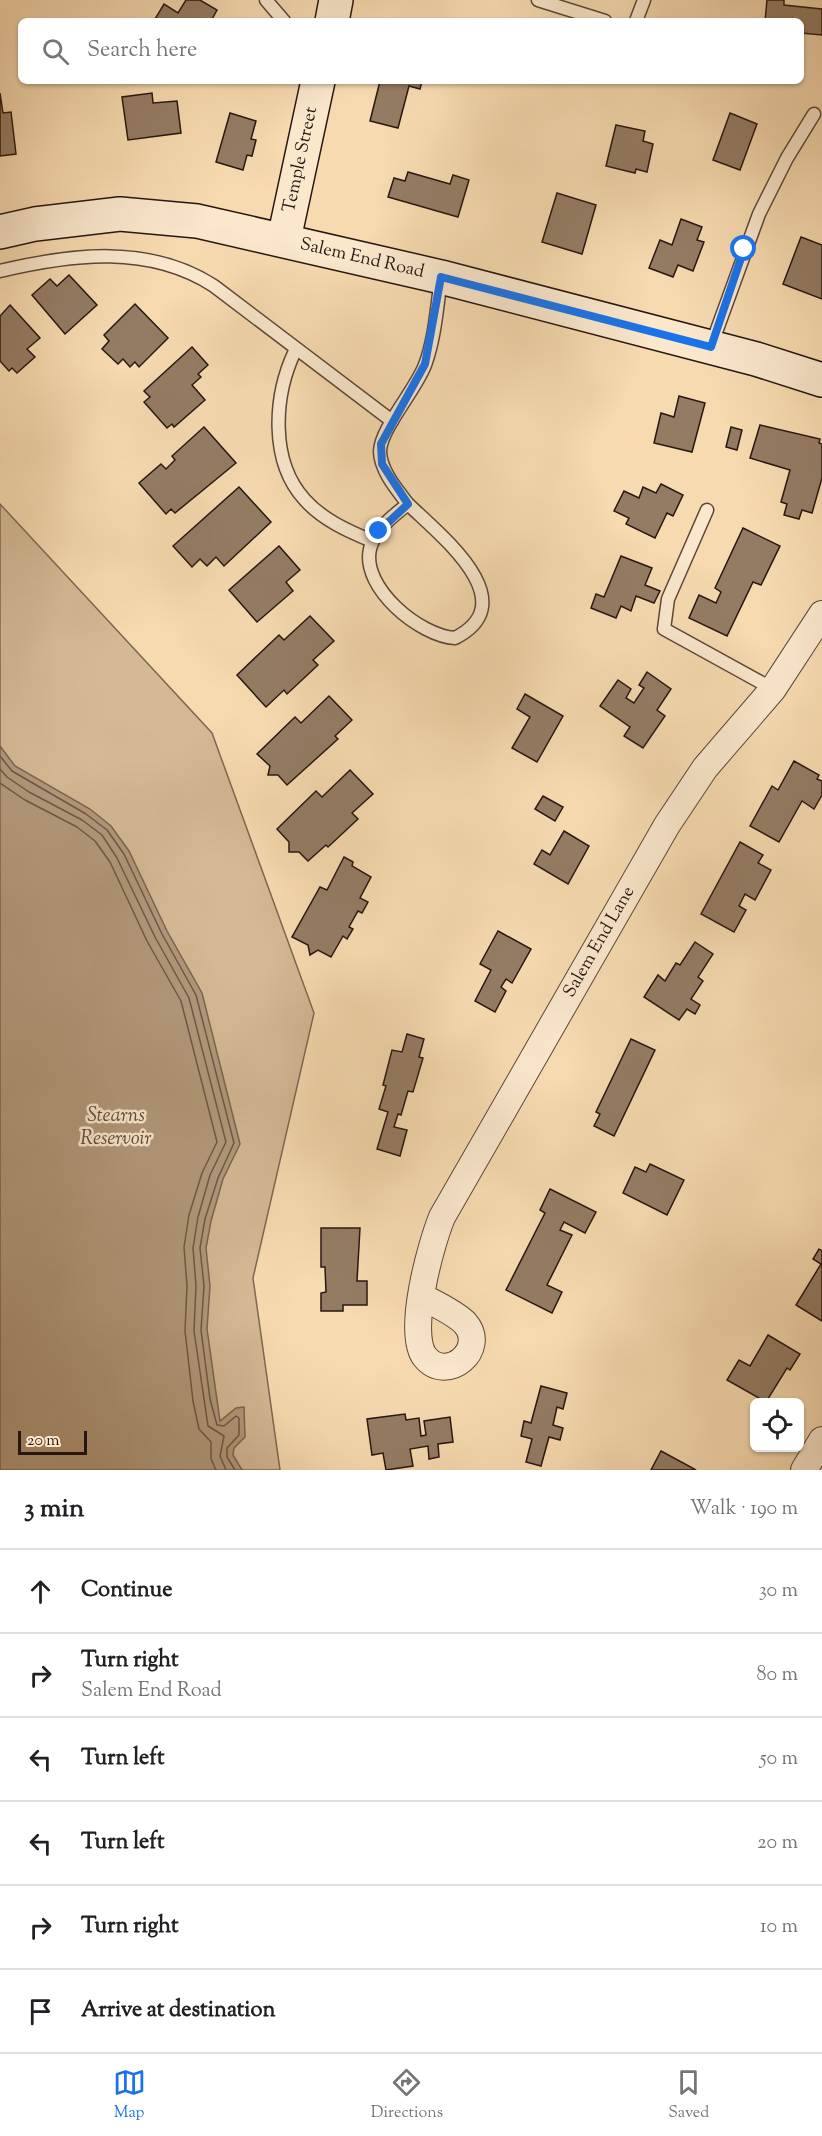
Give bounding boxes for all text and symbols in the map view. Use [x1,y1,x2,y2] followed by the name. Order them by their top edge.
[18,18,804,84] search box
[39,35,72,68] icon: search
[87,35,197,67] text: Search here
[277,104,325,215] street label: Temple Street
[297,232,427,286] street label: Salem End Road
[730,235,756,261] route start
[365,517,391,543] route end
[557,882,642,1003] street label: Salem End Lane
[80,1102,152,1154] water label: Stearns Reservoir
[750,1398,804,1452] map controls
[750,1398,804,1452] button: locate
[18,1428,87,1456] scale bar
[27,1430,60,1453] text: 20 m
[24,1491,84,1528] text: 3 min
[690,1495,798,1524] text: Walk · 190 m
[24,1575,57,1608] icon: ahead
[81,1575,172,1607] text: Continue
[759,1577,798,1606] text: 30 m
[81,1645,178,1677] text: Turn right
[24,1659,57,1692] icon: right
[757,1661,798,1690] text: 80 m
[81,1677,222,1706] text: Salem End Road
[24,1743,57,1776] icon: left
[81,1743,164,1775] text: Turn left
[760,1745,798,1774] text: 50 m
[24,1827,57,1860] icon: left
[81,1827,164,1859] text: Turn left
[757,1829,798,1858] text: 20 m
[24,1911,57,1944] icon: right
[81,1911,178,1943] text: Turn right
[760,1913,798,1942] text: 10 m
[24,1995,57,2028] icon: arrive
[81,1995,276,2027] text: Arrive at destination
[113,2066,146,2125] tab: Map
[371,2066,443,2125] tab: Directions
[668,2066,709,2125] tab: Saved

